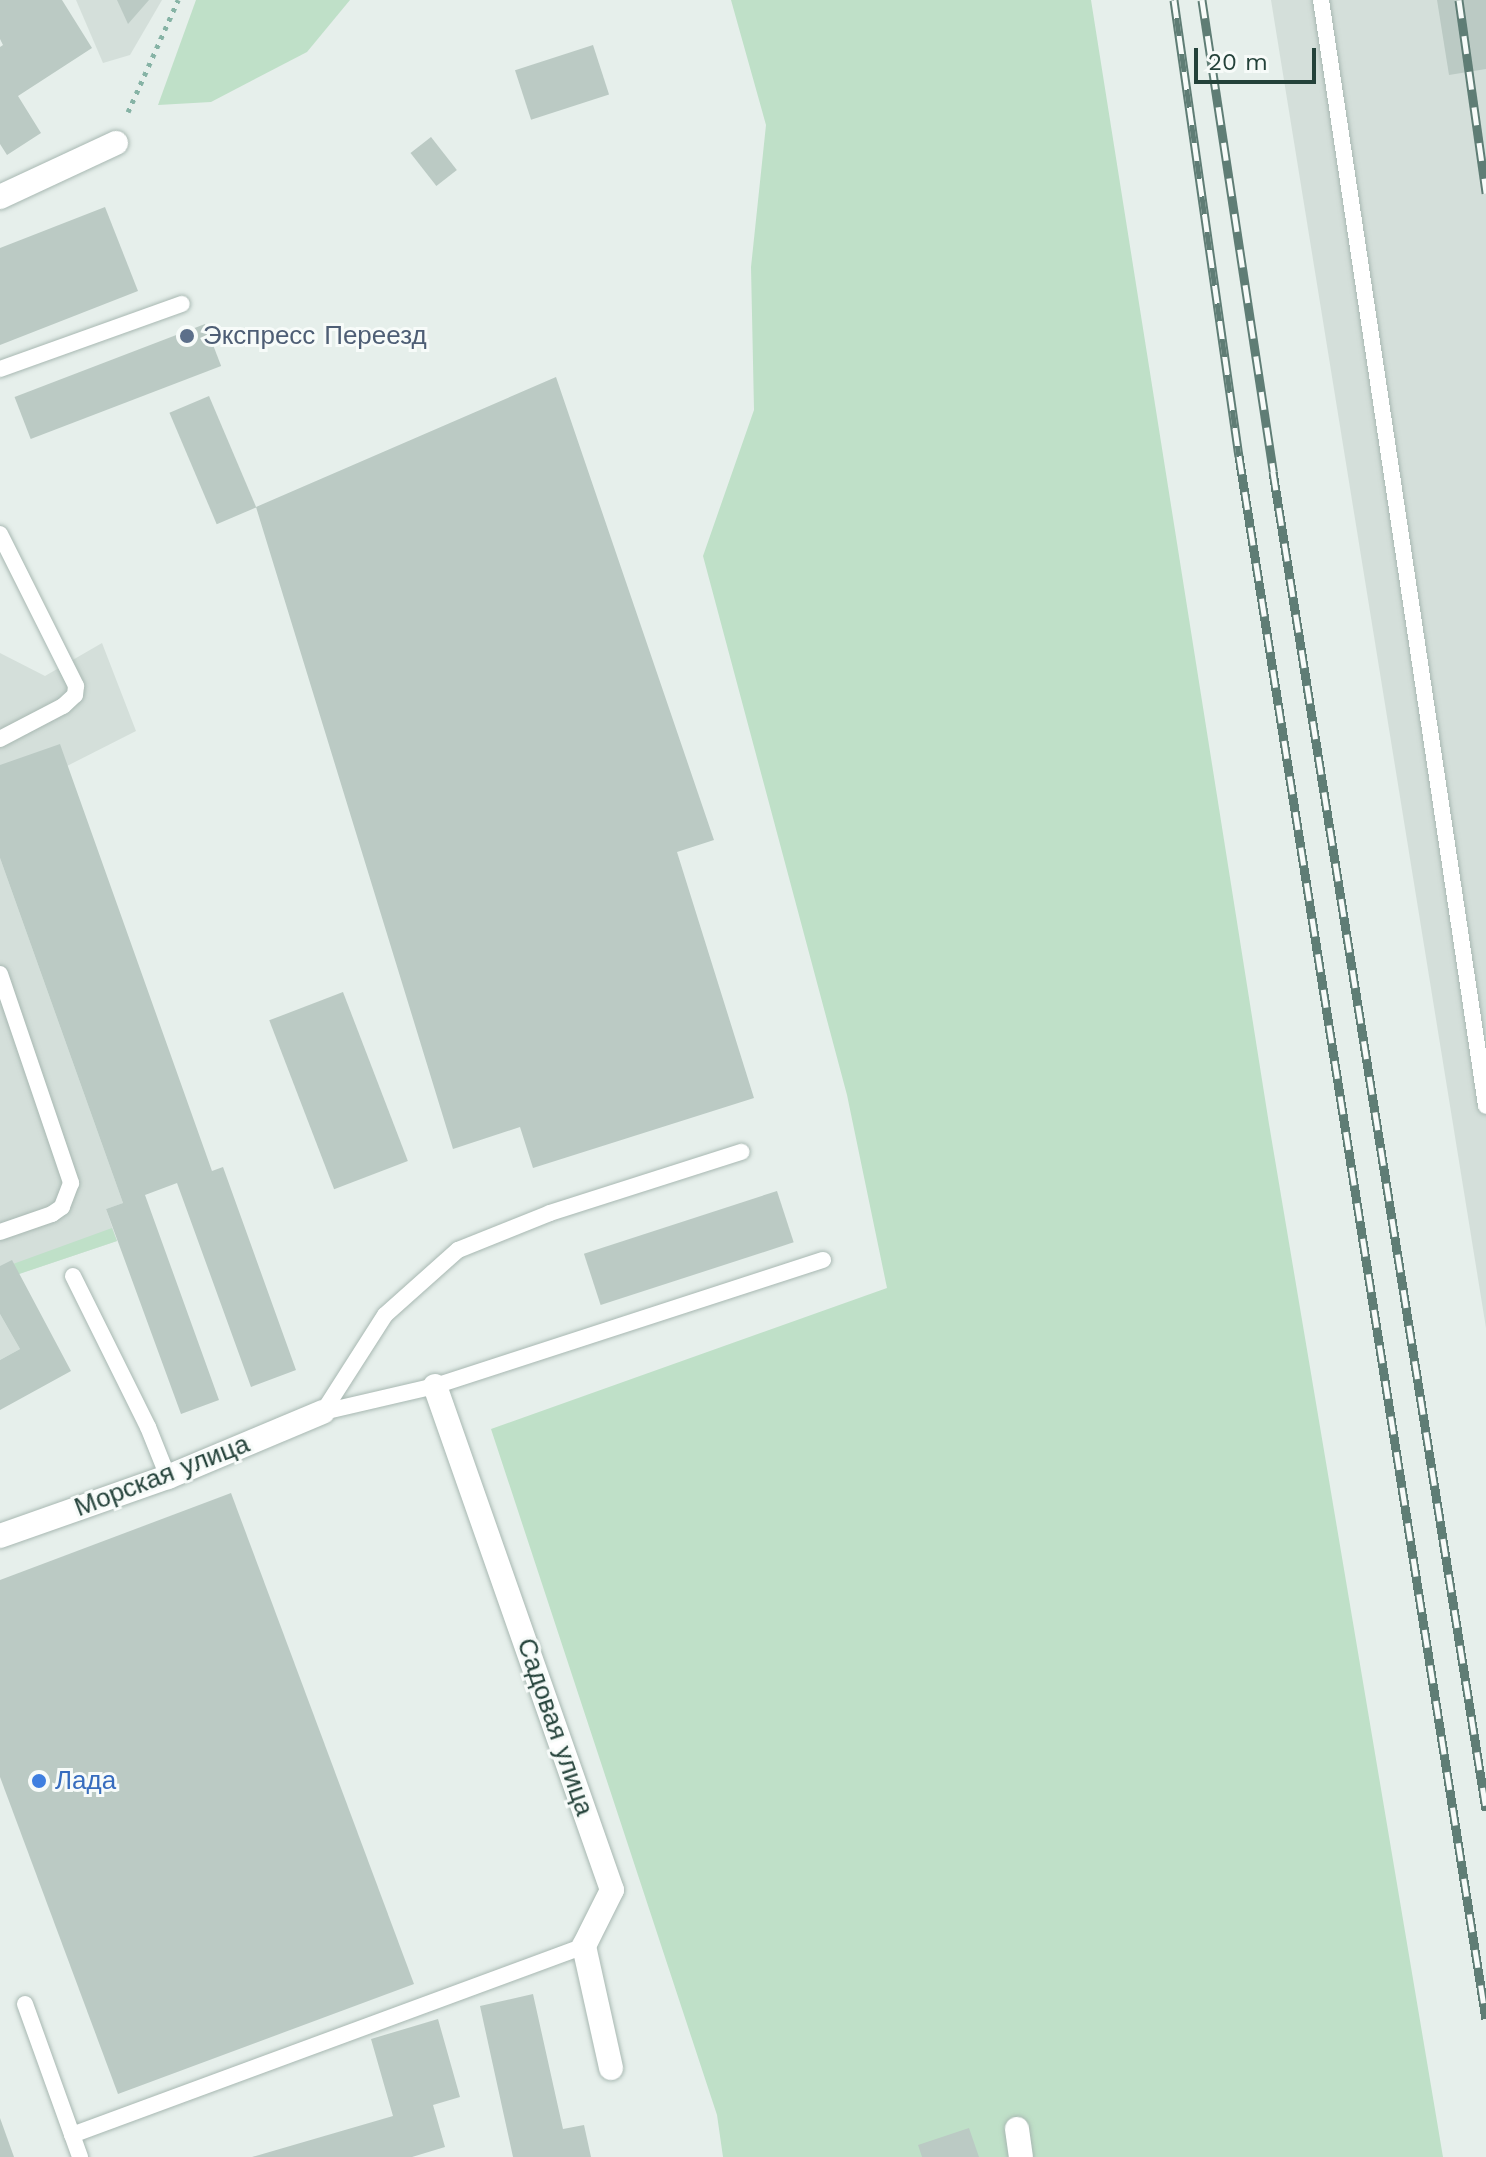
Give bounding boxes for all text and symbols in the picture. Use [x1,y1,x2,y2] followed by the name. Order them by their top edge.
[1198,32,1320,82] scale bar
[1208,48,1268,76] text: 20 m
[203,320,427,352] place label: Экспресс Переезд
[178,327,196,345] marker: Экспресс Переезд
[70,1428,254,1524] street label: Морская улица
[510,1634,600,1820] street label: Садовая улица
[55,1765,116,1797] place label: Лада
[30,1772,48,1790] marker: Лада

